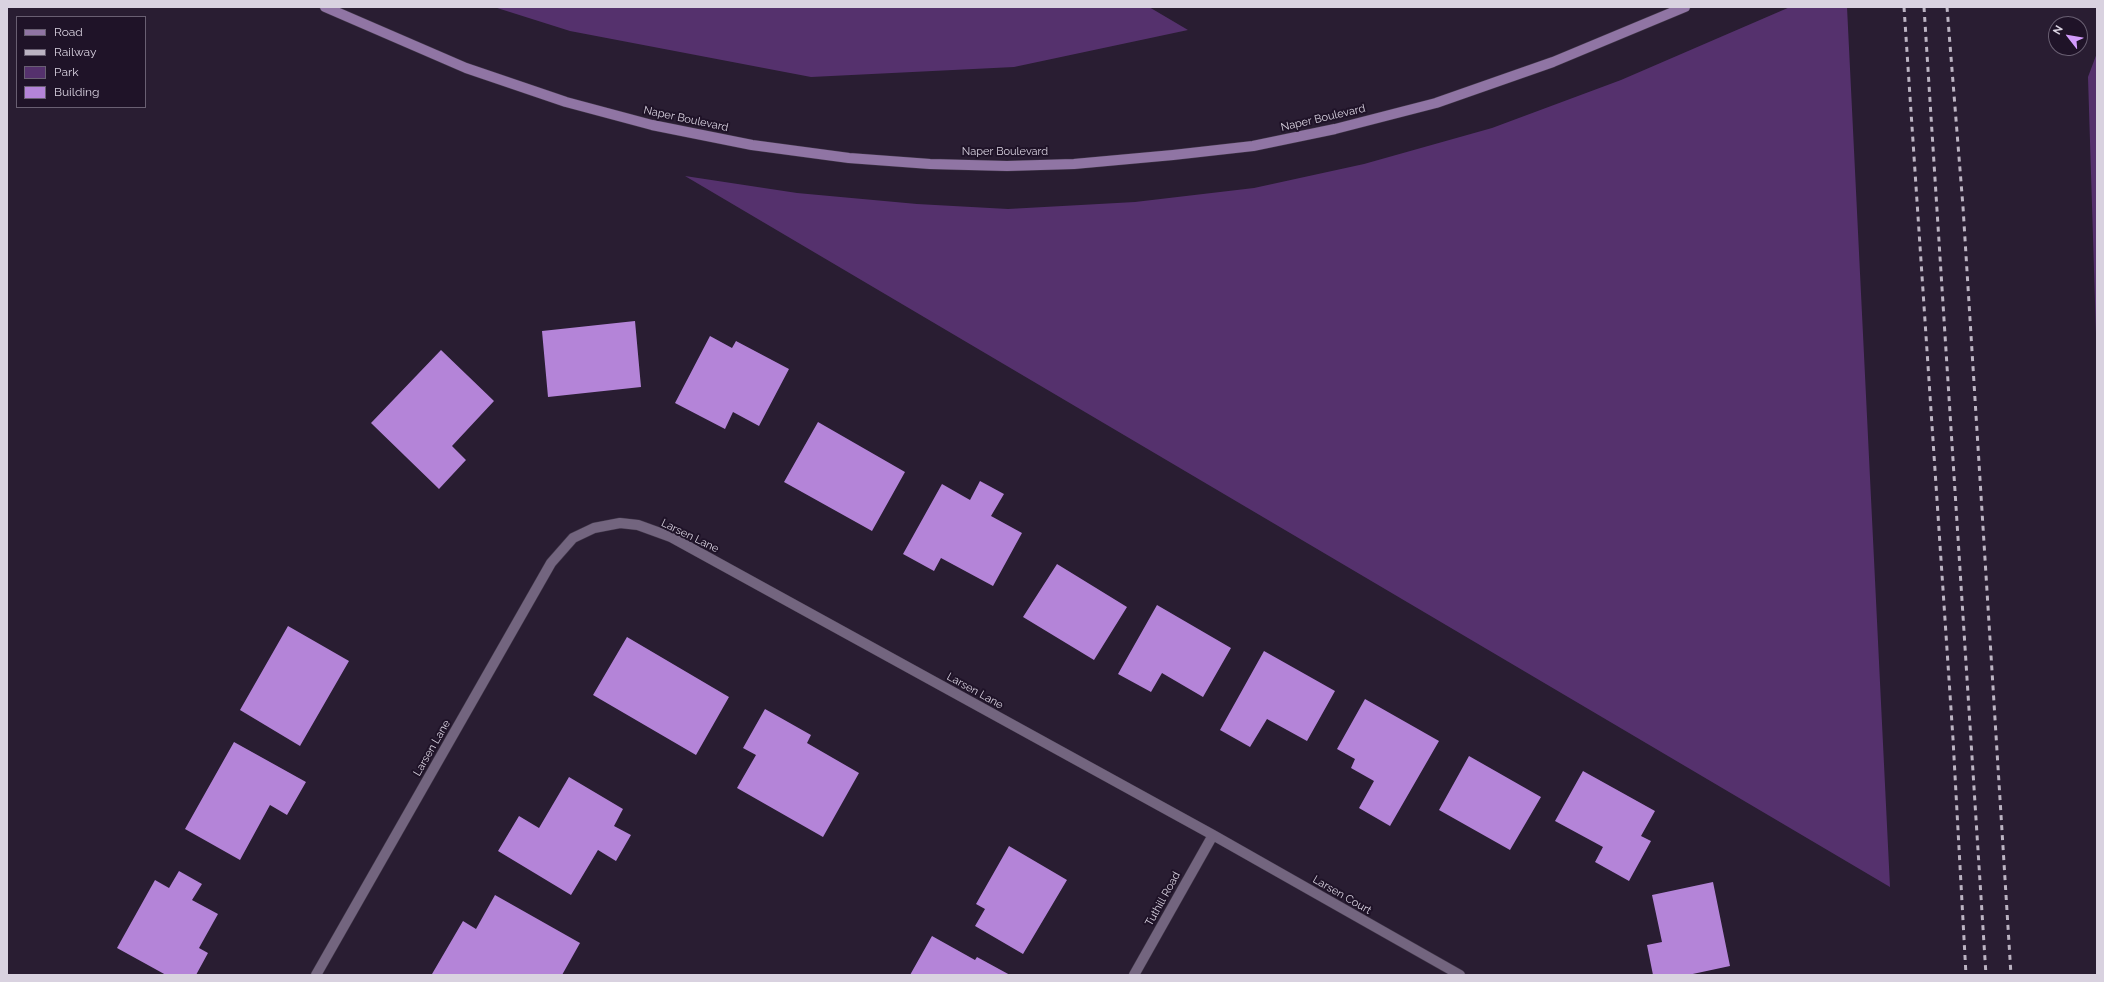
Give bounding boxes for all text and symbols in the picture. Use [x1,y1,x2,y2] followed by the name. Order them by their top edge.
[16,16,146,108] legend
[2048,16,2088,56] north arrow
[2050,23,2066,37] text: N
[54,25,83,39] text: Road
[54,45,96,59] text: Railway
[54,65,79,79] text: Park
[54,85,100,99] text: Building
[1279,102,1367,134] street label: Naper Boulevard
[642,104,730,134] street label: Naper Boulevard
[962,145,1048,159] street label: Naper Boulevard
[659,516,721,556] street label: Larsen Lane
[944,670,1006,712] street label: Larsen Lane
[411,718,453,778] street label: Larsen Lane
[1143,870,1183,928] street label: Tuthill Road
[1310,873,1374,917] street label: Larsen Court

